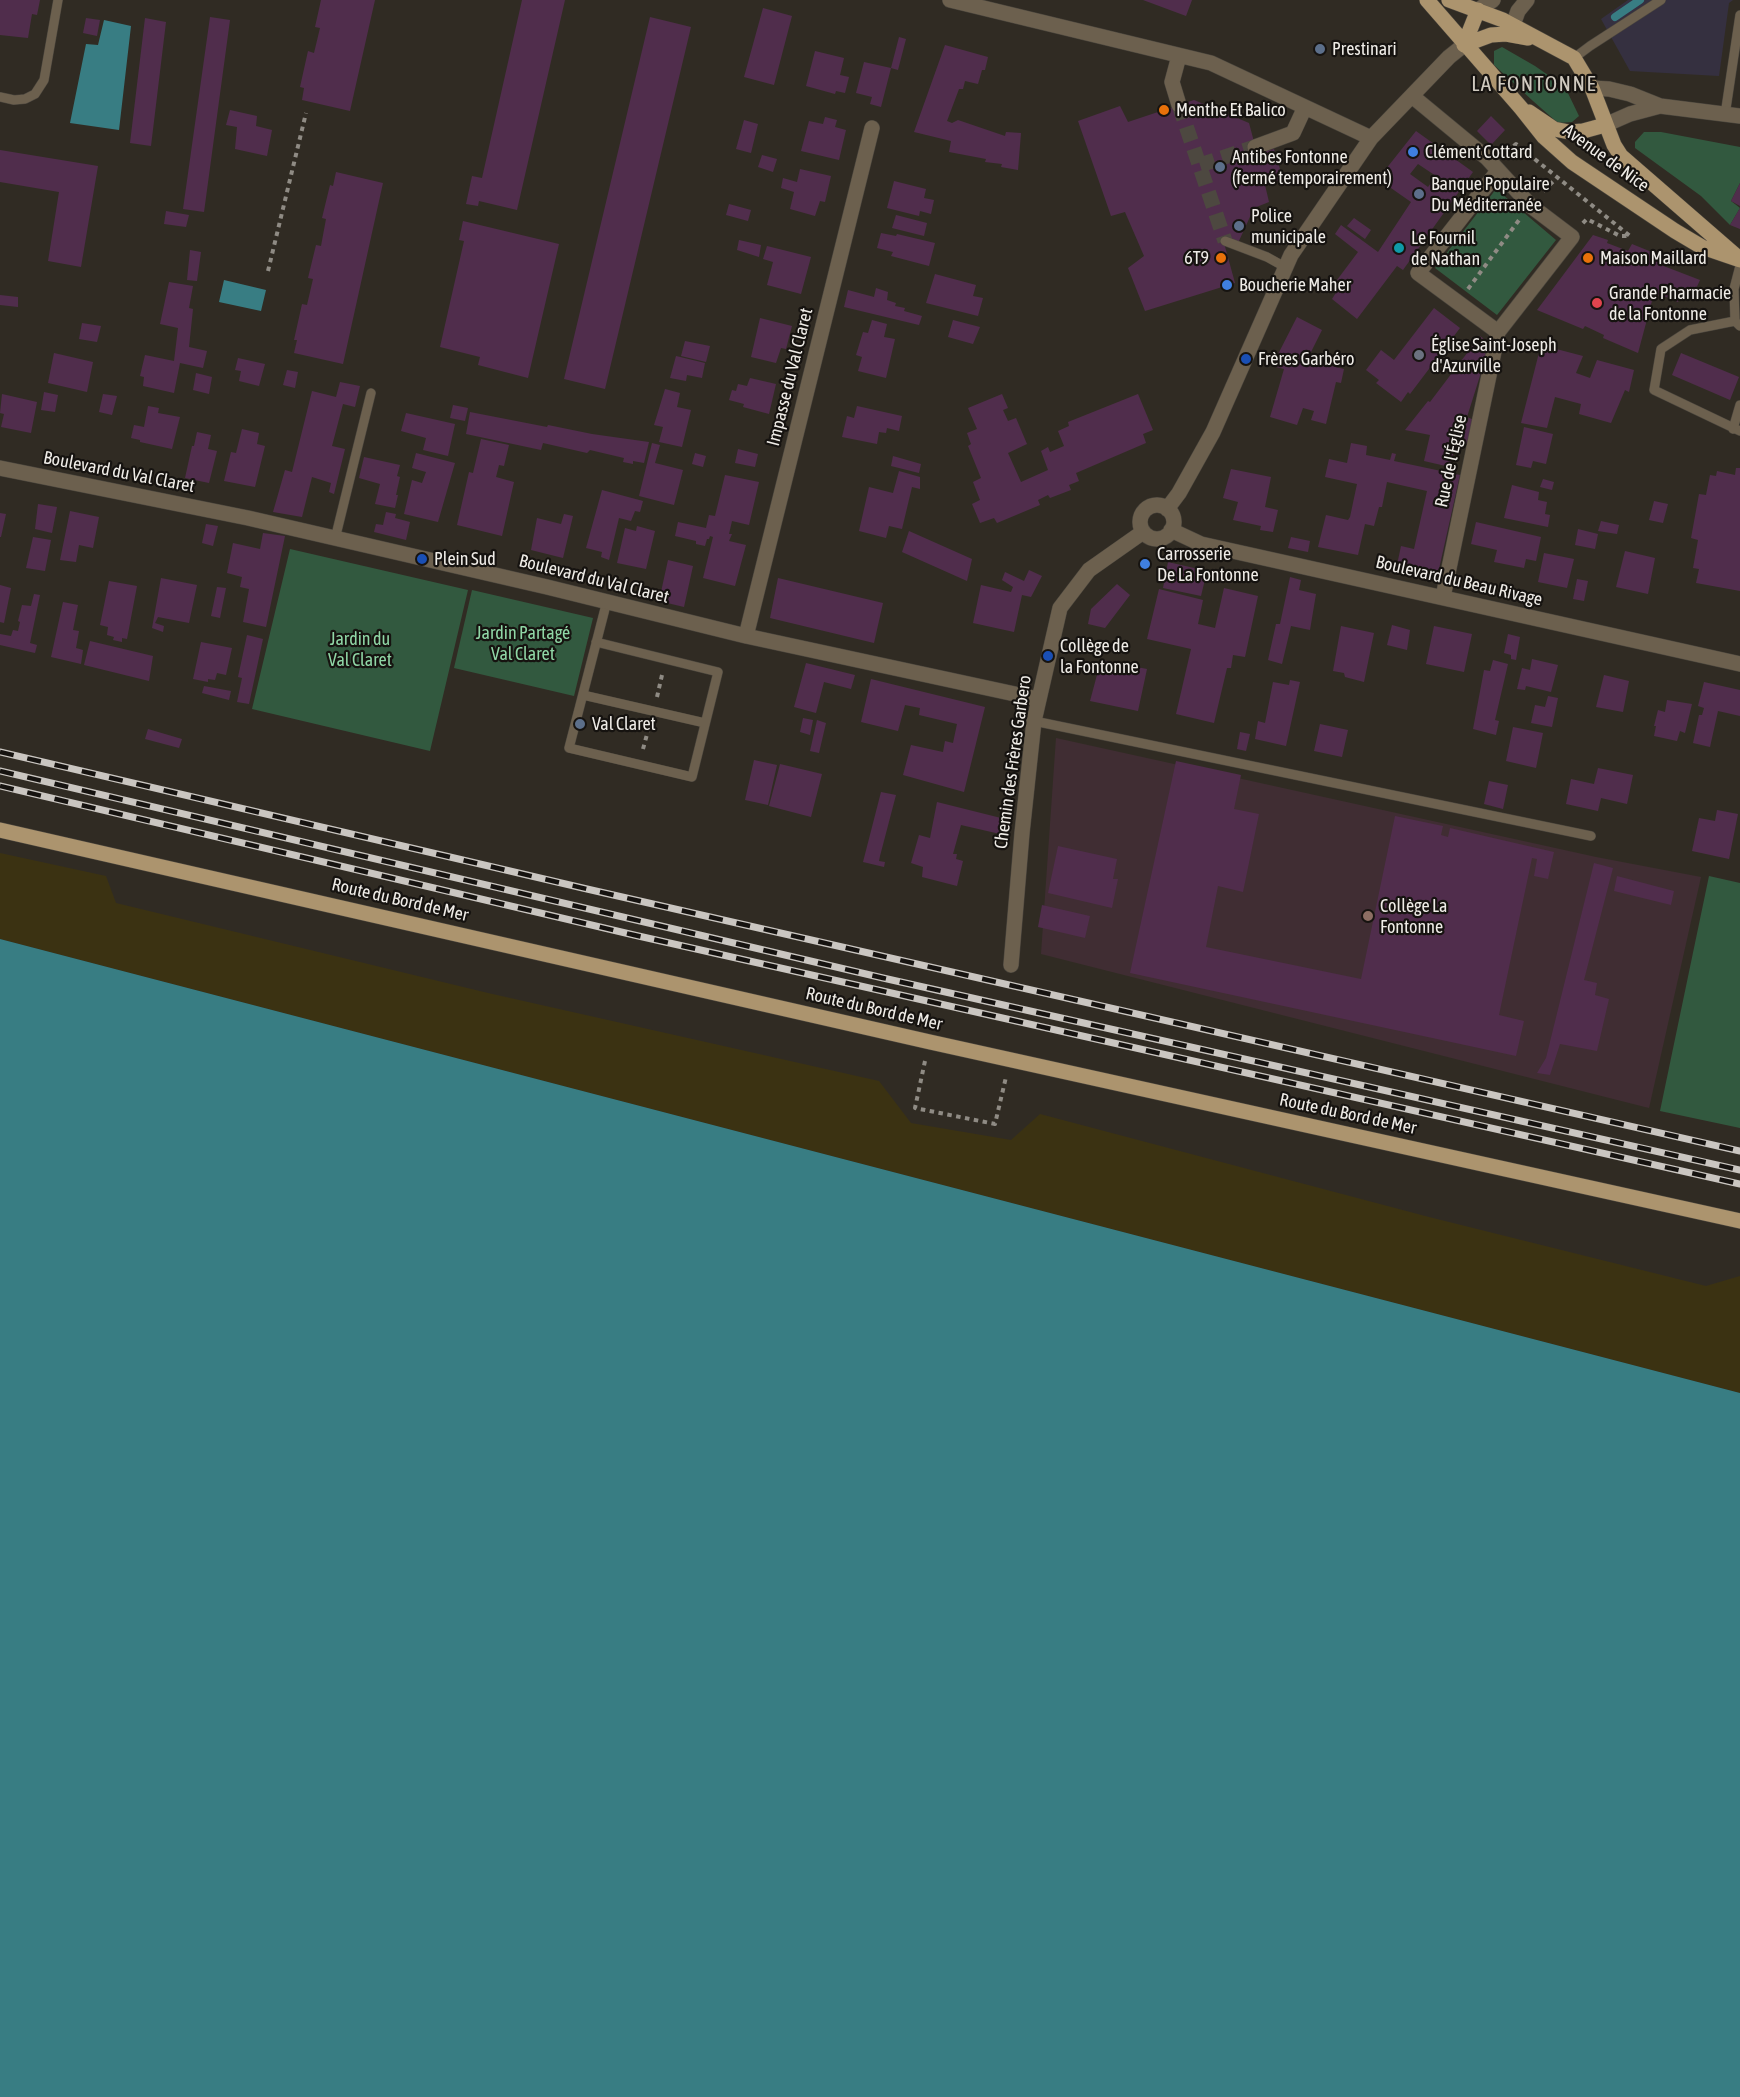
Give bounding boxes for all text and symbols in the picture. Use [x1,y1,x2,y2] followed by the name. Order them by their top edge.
[1332,38,1397,60] place label: Prestinari
[1313,42,1327,56] marker: Prestinari
[1471,71,1597,97] district label: LA FONTONNE
[1176,99,1286,121] place label: Menthe Et Balico
[1157,103,1171,117] marker: Menthe Et Balico
[1559,120,1653,196] street label: Avenue de Nice
[1425,141,1533,163] place label: Clément Cottard
[1406,145,1420,159] marker: Clément Cottard
[1232,146,1392,188] place label: Antibes Fontonne (fermé temporairement)
[1213,160,1227,174] marker: Antibes Fontonne (fermé temporairement)
[1431,173,1550,216] place label: Banque Populaire Du Méditerranée
[1412,187,1426,201] marker: Banque Populaire Du Méditerranée
[1251,205,1326,248] place label: Police municipale
[1232,219,1246,233] marker: Police municipale
[1411,227,1480,270] place label: Le Fournil de Nathan
[1392,241,1406,255] marker: Le Fournil de Nathan
[1184,247,1209,269] place label: 6T9
[1600,247,1707,269] place label: Maison Maillard
[1214,251,1228,265] marker: 6T9
[1581,251,1595,265] marker: Maison Maillard
[1239,274,1351,296] place label: Boucherie Maher
[1220,278,1234,292] marker: Boucherie Maher
[1609,282,1731,324] place label: Grande Pharmacie de la Fontonne
[1590,296,1604,310] marker: Grande Pharmacie de la Fontonne
[762,306,818,448] street label: Impasse du Val Claret
[1431,334,1557,376] place label: Église Saint-Joseph d'Azurville
[1258,348,1354,370] place label: Frères Garbéro
[1412,348,1426,362] marker: Église Saint-Joseph d'Azurville
[1239,352,1253,366] marker: Frères Garbéro
[1431,413,1471,509] street label: Rue de l'Église
[42,447,196,497] street label: Boulevard du Val Claret
[1157,543,1259,586] place label: Carrosserie De La Fontonne
[434,548,496,570] place label: Plein Sud
[517,550,671,608] street label: Boulevard du Val Claret
[1374,551,1544,611] street label: Boulevard du Beau Rivage
[415,552,429,566] marker: Plein Sud
[1138,557,1152,571] marker: Carrosserie De La Fontonne
[476,622,570,664] park label: Jardin Partagé Val Claret
[328,628,392,670] park label: Jardin du Val Claret
[1060,635,1139,678] place label: Collège de la Fontonne
[1041,649,1055,663] marker: Collège de la Fontonne
[990,674,1036,850] street label: Chemin des Frères Garbero
[592,713,656,735] place label: Val Claret
[573,717,587,731] marker: Val Claret
[330,874,470,926] street label: Route du Bord de Mer
[1380,895,1447,938] place label: Collège La Fontonne
[1361,909,1375,923] marker: Collège La Fontonne
[804,983,944,1035] street label: Route du Bord de Mer
[1278,1089,1418,1139] street label: Route du Bord de Mer

